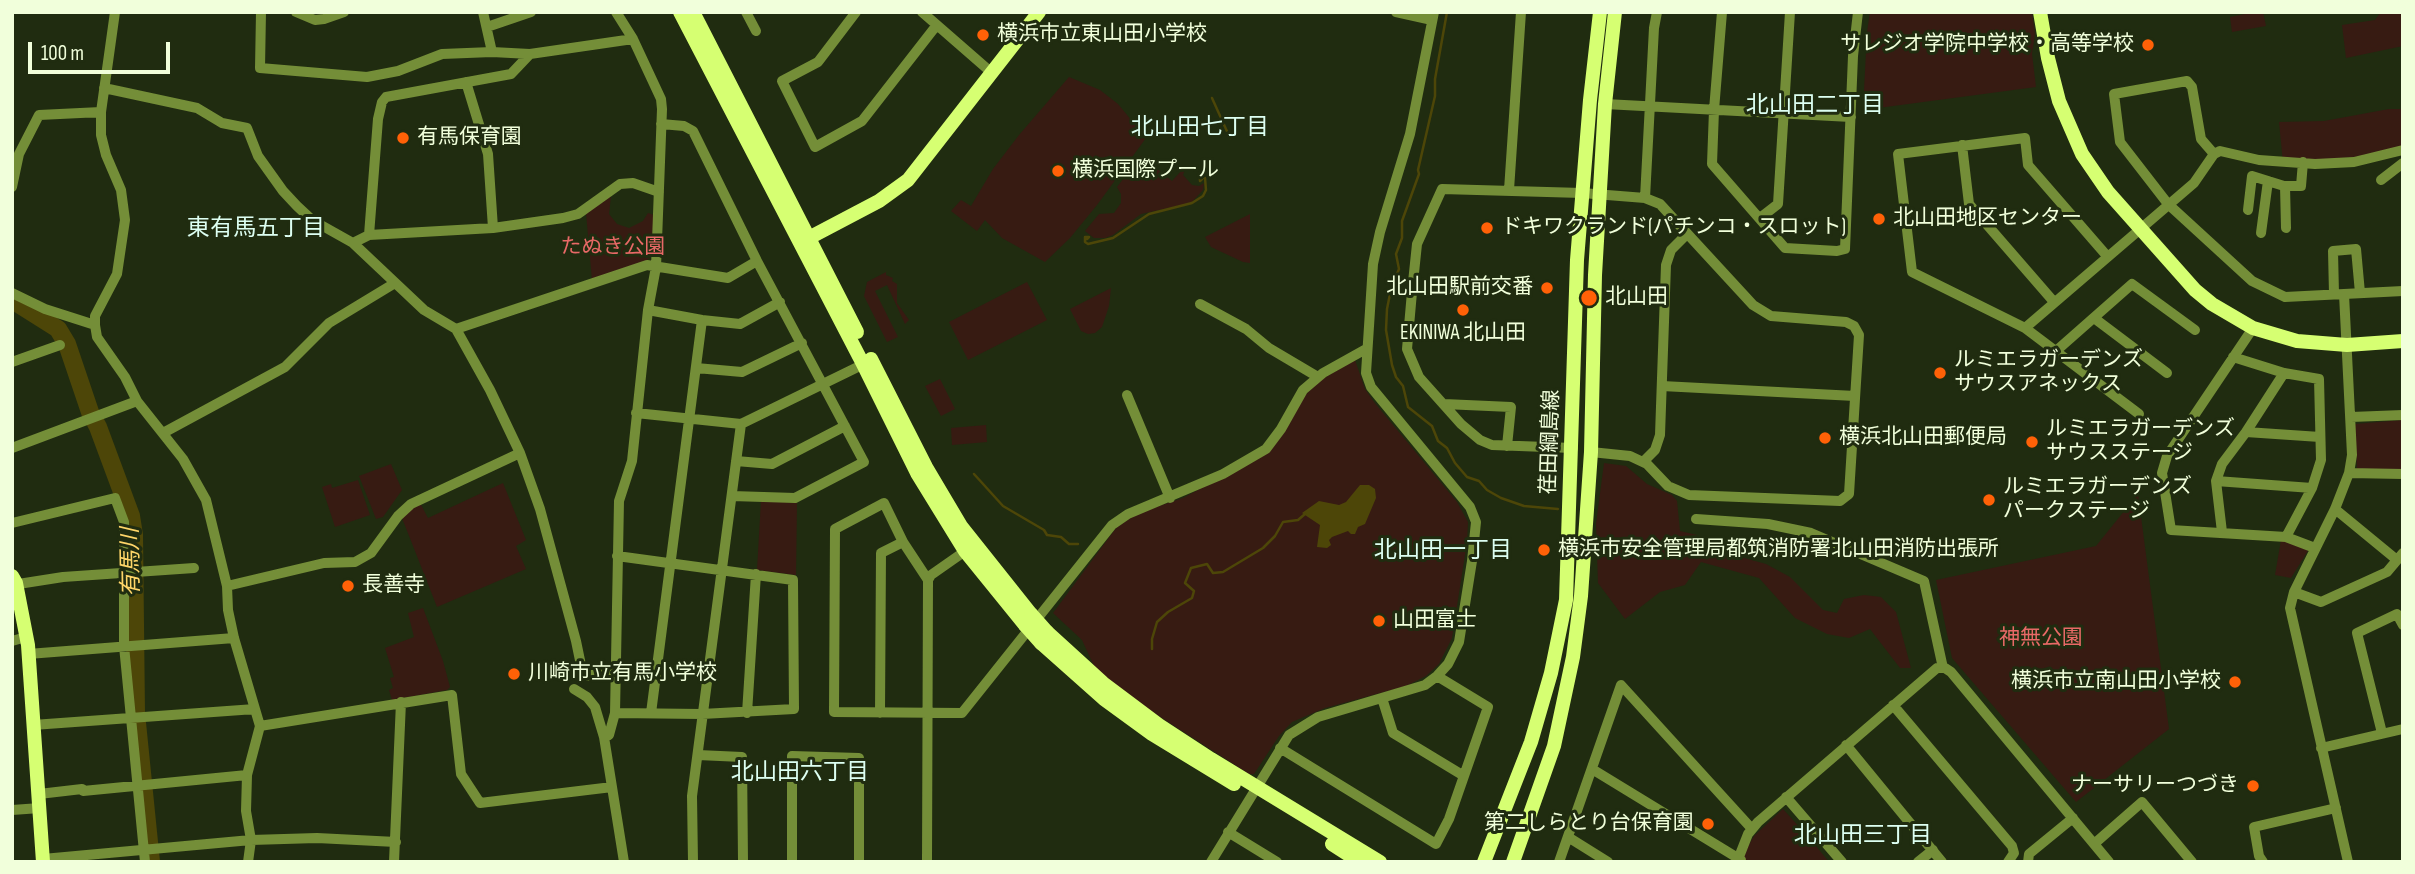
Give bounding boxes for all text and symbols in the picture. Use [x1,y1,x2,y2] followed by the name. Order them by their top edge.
[997,22,1207,48] place label: 横浜市立東山田小学校
[975,27,991,43] marker: 横浜市立東山田小学校
[32,28,173,72] scale bar
[1840,32,2134,58] place label: サレジオ学院中学校・高等学校
[2140,37,2156,53] marker: サレジオ学院中学校・高等学校
[41,41,84,66] text: 100 m
[1746,92,1884,120] district label: 北山田二丁目
[1131,114,1269,142] district label: 北山田七丁目
[417,125,522,151] place label: 有馬保育園
[395,130,411,146] marker: 有馬保育園
[1072,158,1219,184] place label: 横浜国際プール
[1050,163,1066,179] marker: 横浜国際プール
[1893,206,2082,232] place label: 北山田地区センター
[1871,211,1887,227] marker: 北山田地区センター
[187,215,325,243] district label: 東有馬五丁目
[1501,215,1846,241] place label: ドキワクランド(パチンコ・スロット)
[1479,220,1495,236] marker: ドキワクランド(パチンコ・スロット)
[561,235,665,261] park label: たぬき公園
[1386,275,1533,301] place label: 北山田駅前交番
[1539,280,1555,296] marker: 北山田駅前交番
[1605,285,1668,311] place label: 北山田
[1579,288,1599,308] marker: 北山田
[1455,302,1471,318] marker: EKINIWA 北山田
[1400,321,1526,347] place label: EKINIWA 北山田
[1954,348,2143,398] place label: ルミエラガーデンズ サウスアネックス
[1932,365,1948,381] marker: ルミエラガーデンズ サウスアネックス
[1537,389,1565,495] street label: 荏田綱島線
[2046,417,2235,467] place label: ルミエラガーデンズ サウスステージ
[1839,425,2007,451] place label: 横浜北山田郵便局
[1817,430,1833,446] marker: 横浜北山田郵便局
[2024,434,2040,450] marker: ルミエラガーデンズ サウスステージ
[2003,475,2192,525] place label: ルミエラガーデンズ パークステージ
[1981,492,1997,508] marker: ルミエラガーデンズ パークステージ
[118,527,146,597] water label: 有馬川
[1374,537,1512,565] district label: 北山田一丁目
[1558,537,1999,563] place label: 横浜市安全管理局都筑消防署北山田消防出張所
[1536,542,1552,558] marker: 横浜市安全管理局都筑消防署北山田消防出張所
[362,573,425,599] place label: 長善寺
[340,578,356,594] marker: 長善寺
[1393,608,1477,634] place label: 山田富士
[1371,613,1387,629] marker: 山田富士
[1999,626,2083,652] park label: 神無公園
[528,661,717,687] place label: 川崎市立有馬小学校
[506,666,522,682] marker: 川崎市立有馬小学校
[2011,669,2221,695] place label: 横浜市立南山田小学校
[2227,674,2243,690] marker: 横浜市立南山田小学校
[731,759,869,787] district label: 北山田六丁目
[2071,773,2239,799] place label: ナーサリーつづき
[2245,778,2261,794] marker: ナーサリーつづき
[1484,811,1694,837] place label: 第二しらとり台保育園
[1700,816,1716,832] marker: 第二しらとり台保育園
[1794,822,1932,850] district label: 北山田三丁目

